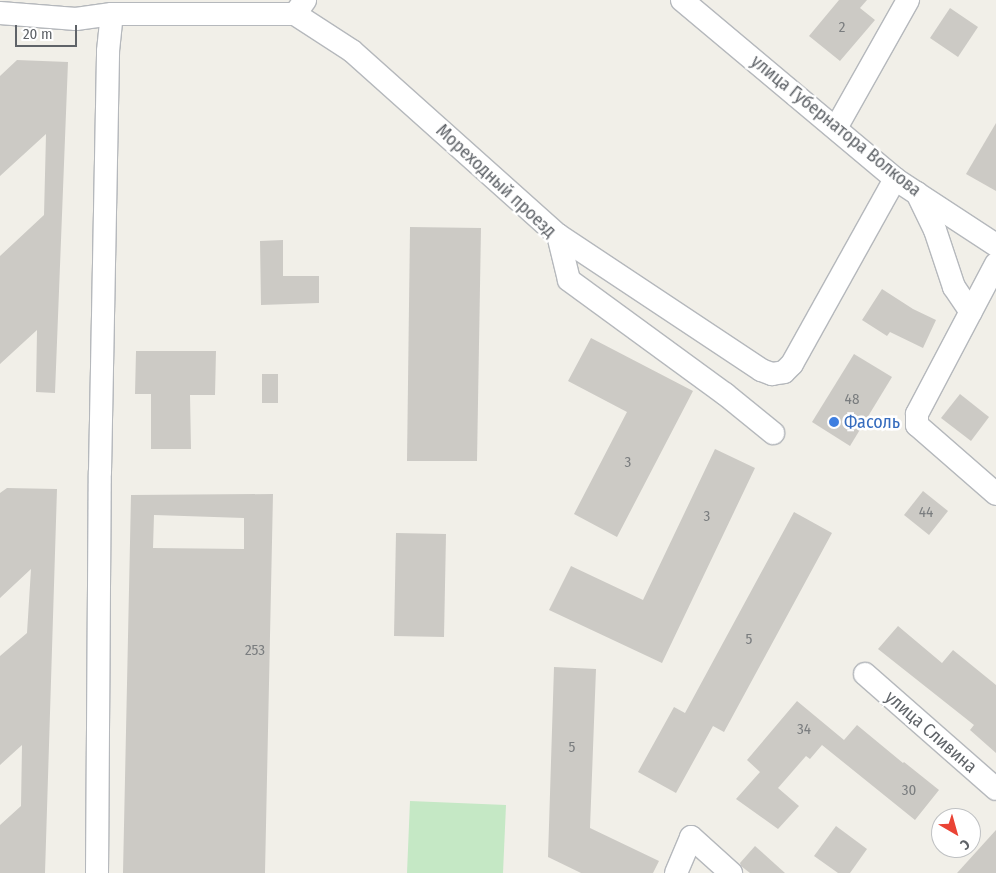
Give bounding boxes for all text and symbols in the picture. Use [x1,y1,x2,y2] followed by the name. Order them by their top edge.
[18,15,80,47] scale bar
[839,19,845,37] house number: 2
[23,25,53,43] text: 20 m
[747,51,925,201] street label: улица Губернатора Волкова
[432,120,560,242] street label: Мореходный проезд
[845,391,859,409] house number: 48
[844,411,900,433] place label: Фасоль
[828,416,840,428] marker: Фасоль
[625,454,631,472] house number: 3
[919,504,933,522] house number: 44
[704,508,710,526] house number: 3
[746,631,752,649] house number: 5
[245,642,265,660] house number: 253
[881,686,981,778] street label: улица Сливина
[797,721,811,739] house number: 34
[569,739,575,757] house number: 5
[902,782,916,800] house number: 30
[931,808,981,858] north arrow
[957,835,973,853] text: С

